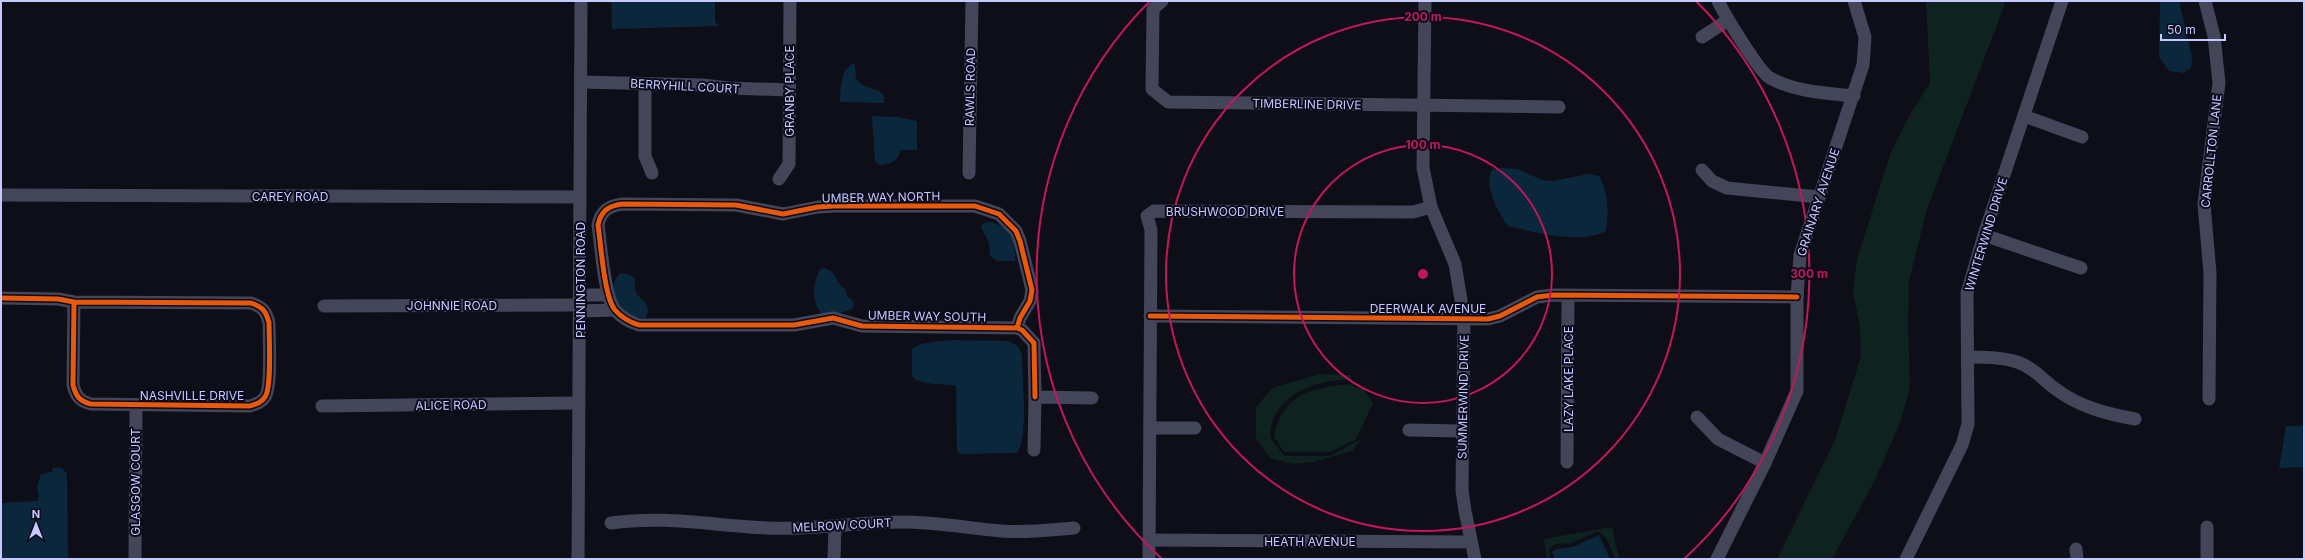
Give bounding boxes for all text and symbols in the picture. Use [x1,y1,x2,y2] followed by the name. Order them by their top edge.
[1404,9,1442,24] text: 200 m
[2161,16,2225,42] scale bar
[2167,22,2196,37] text: 50 m
[782,45,797,137] street label: GRANBY PLACE
[962,48,978,126] street label: RAWLS ROAD
[630,76,740,96] street label: BERRYHILL COURT
[2198,93,2224,209] street label: CARROLLTON LANE
[1252,96,1362,112] street label: TIMBERLINE DRIVE
[1405,137,1441,152] text: 100 m
[1793,146,1843,258] street label: GRAINARY AVENUE
[1962,175,2010,293] street label: WINTERWIND DRIVE
[822,188,940,206] street label: UMBER WAY NORTH
[252,189,328,204] street label: CAREY ROAD
[1166,204,1284,219] street label: BRUSHWOOD DRIVE
[573,222,588,338] street label: PENNINGTON ROAD
[1790,266,1828,281] text: 300 m
[1416,267,1430,281] centre of rings
[407,298,497,313] street label: JOHNNIE ROAD
[1370,301,1486,316] street label: DEERWALK AVENUE
[868,307,986,325] street label: UMBER WAY SOUTH
[1561,326,1576,432] street label: LAZY LAKE PLACE
[1454,335,1472,459] street label: SUMMERWIND DRIVE
[140,388,244,403] street label: NASHVILLE DRIVE
[415,397,487,413] street label: ALICE ROAD
[128,428,143,536] street label: GLASGOW COURT
[16,504,56,544] north arrow
[32,507,40,521] text: N
[792,515,892,535] street label: MELROW COURT
[1264,534,1356,549] street label: HEATH AVENUE

